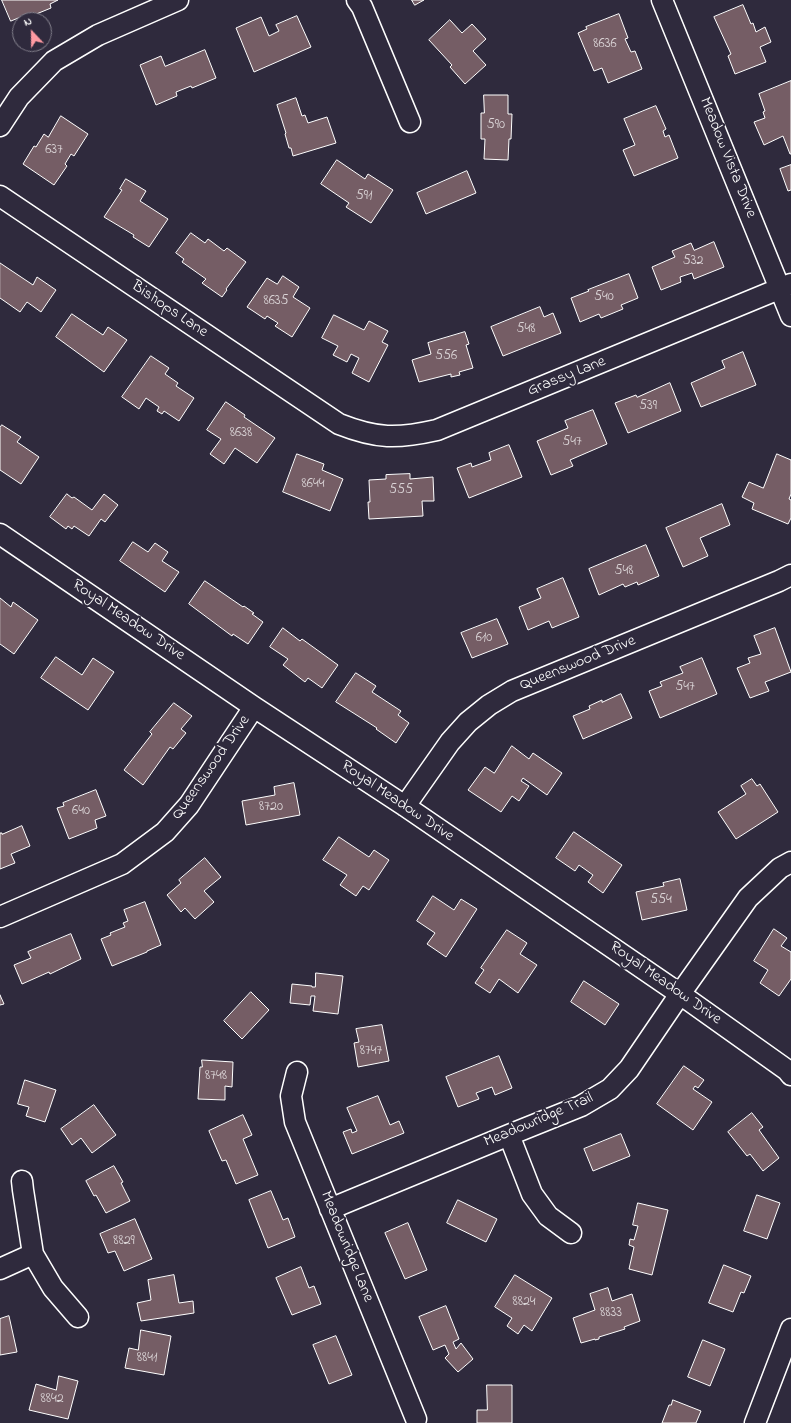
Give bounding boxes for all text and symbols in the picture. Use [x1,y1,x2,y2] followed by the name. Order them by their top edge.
[12,12,52,52] north arrow
[21,13,34,31] text: N
[593,37,617,53] house number: 8636
[694,95,760,221] street label: Meadow Vista Drive
[487,118,505,134] house number: 590
[45,143,63,159] house number: 637
[356,189,372,205] house number: 591
[683,254,703,270] house number: 532
[127,277,211,343] street label: Bishops Lane
[594,290,614,306] house number: 540
[263,294,289,310] house number: 8635
[516,322,536,338] house number: 548
[435,349,457,365] house number: 556
[525,353,609,401] street label: Grassy Lane
[639,399,657,415] house number: 539
[230,426,252,442] house number: 8638
[562,435,582,451] house number: 547
[302,477,324,493] house number: 8644
[389,483,413,499] house number: 555
[614,564,634,580] house number: 548
[68,576,188,666] street label: Royal Meadow Drive
[476,631,492,647] house number: 610
[517,632,639,696] street label: Queenswood Drive
[675,680,695,696] house number: 547
[169,712,255,824] street label: Queenswood Drive
[337,757,457,847] street label: Royal Meadow Drive
[259,800,283,816] house number: 8720
[72,804,90,820] house number: 640
[650,893,672,909] house number: 554
[605,938,725,1030] street label: Royal Meadow Drive
[360,1044,382,1060] house number: 8747
[205,1069,227,1085] house number: 8748
[481,1089,597,1153] street label: Meadowridge Trail
[315,1189,377,1305] street label: Meadowridge Lane
[113,1234,135,1250] house number: 8829
[512,1295,536,1311] house number: 8824
[600,1306,622,1322] house number: 8833
[137,1351,157,1367] house number: 8841
[40,1392,64,1408] house number: 8842

